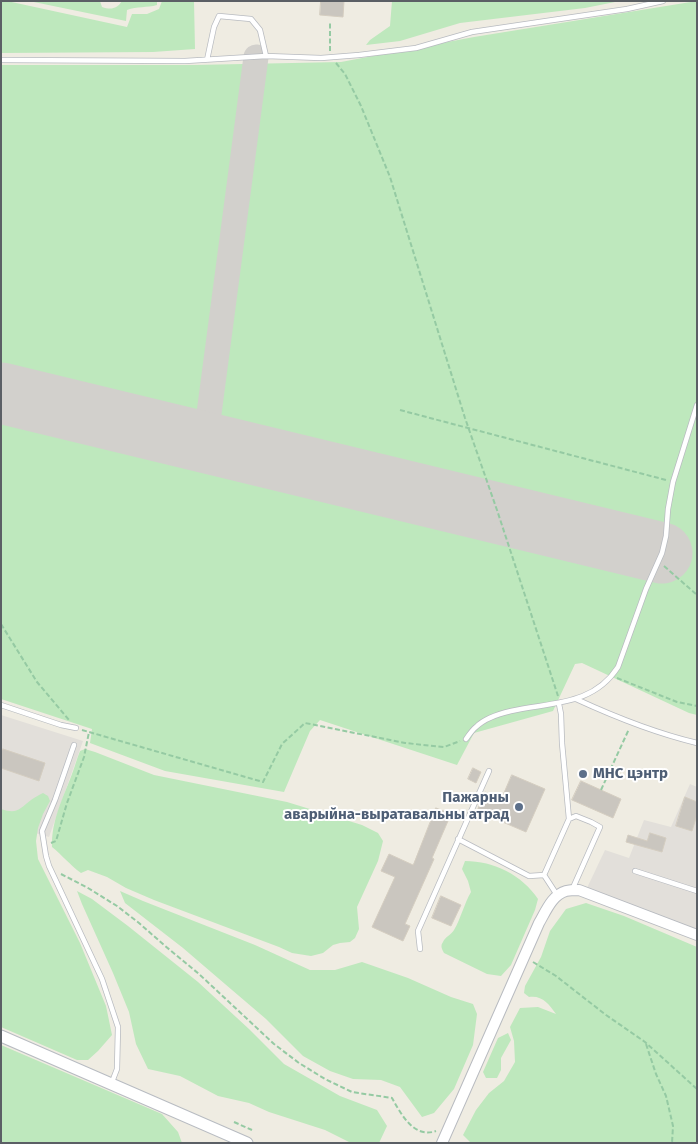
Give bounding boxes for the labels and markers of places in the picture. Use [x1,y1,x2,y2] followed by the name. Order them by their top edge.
[593,765,668,783] place label: МНС цэнтр
[577,768,589,780] marker: МНС цэнтр
[284,789,509,824] place label: Пажарны аварыйна-выратавальны атрад
[513,801,525,813] marker: Пажарны аварыйна-выратавальны атрад

